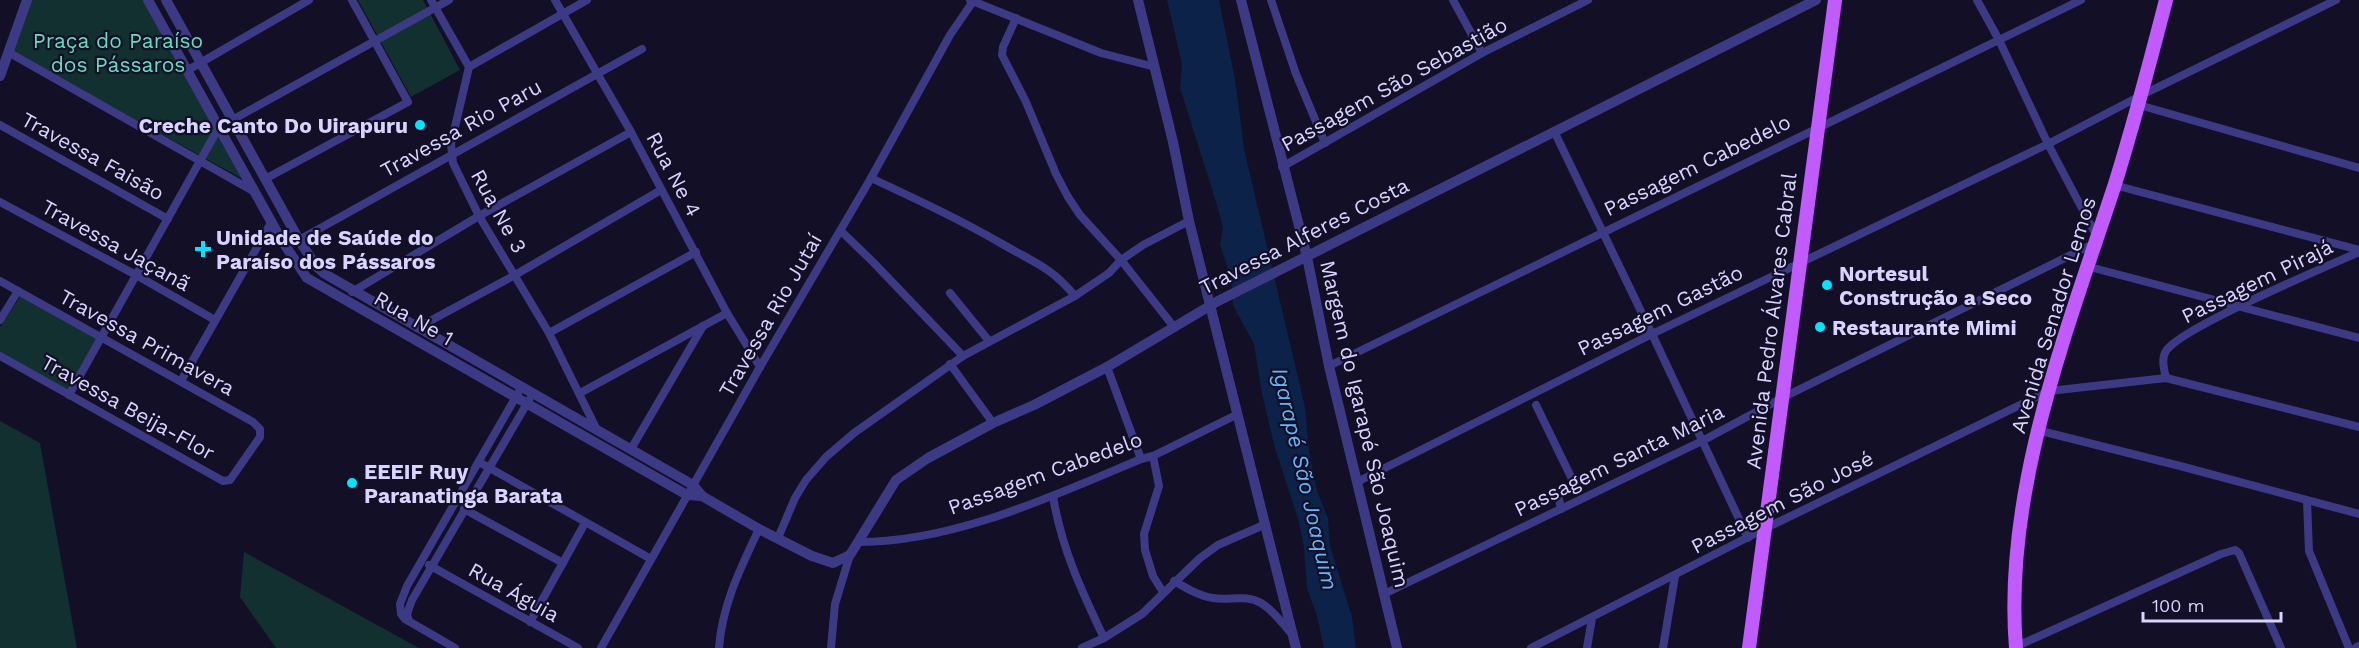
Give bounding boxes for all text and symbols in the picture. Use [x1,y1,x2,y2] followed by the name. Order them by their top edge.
[1277,11,1511,157] street label: Passagem São Sebastião
[33,28,203,77] park label: Praça do Paraíso dos Pássaros
[376,73,546,183] street label: Travessa Rio Paru
[17,106,169,206] street label: Travessa Faisão
[1599,109,1795,221] street label: Passagem Cabedelo
[138,113,408,138] place label: Creche Canto Do Uirapuru
[413,118,427,132] marker: Creche Canto Do Uirapuru
[641,127,707,221] street label: Rua Ne 4
[466,165,532,257] street label: Rua Ne 3
[1740,171,1802,471] street label: Avenida Pedro Álvares Cabral
[1195,172,1413,300] street label: Travessa Alferes Costa
[37,194,195,296] street label: Travessa Jaçanã
[2005,194,2101,436] street label: Avenida Senador Lemos
[216,225,435,274] place label: Unidade de Saúde do Paraíso dos Pássaros
[713,229,827,401] street label: Travessa Rio Jutaí
[2177,234,2337,328] street label: Passagem Pirajá
[194,240,212,258] marker: Unidade de Saúde do Paraíso dos Pássaros
[1315,258,1415,590] street label: Margem do Igarapé São Joaquim
[1573,259,1747,361] street label: Passagem Gastão
[1839,261,2032,310] place label: Nortesul Construção a Seco
[1820,278,1834,292] marker: Nortesul Construção a Seco
[55,283,239,401] street label: Travessa Primavera
[370,285,458,351] street label: Rua Ne 1
[1832,315,2017,340] place label: Restaurante Mimi
[1813,320,1827,334] marker: Restaurante Mimi
[37,349,219,465] street label: Travessa Beija-Flor
[1267,365,1343,593] water label: Igarapé São Joaquim
[1510,398,1728,522] street label: Passagem Santa Maria
[944,426,1146,520] street label: Passagem Cabedelo
[1687,445,1877,559] street label: Passagem São José
[364,459,564,508] place label: EEEIF Ruy Paranatinga Barata
[345,476,359,490] marker: EEEIF Ruy Paranatinga Barata
[464,557,564,627] street label: Rua Águia
[2143,585,2281,623] scale bar
[2152,595,2205,616] text: 100 m

